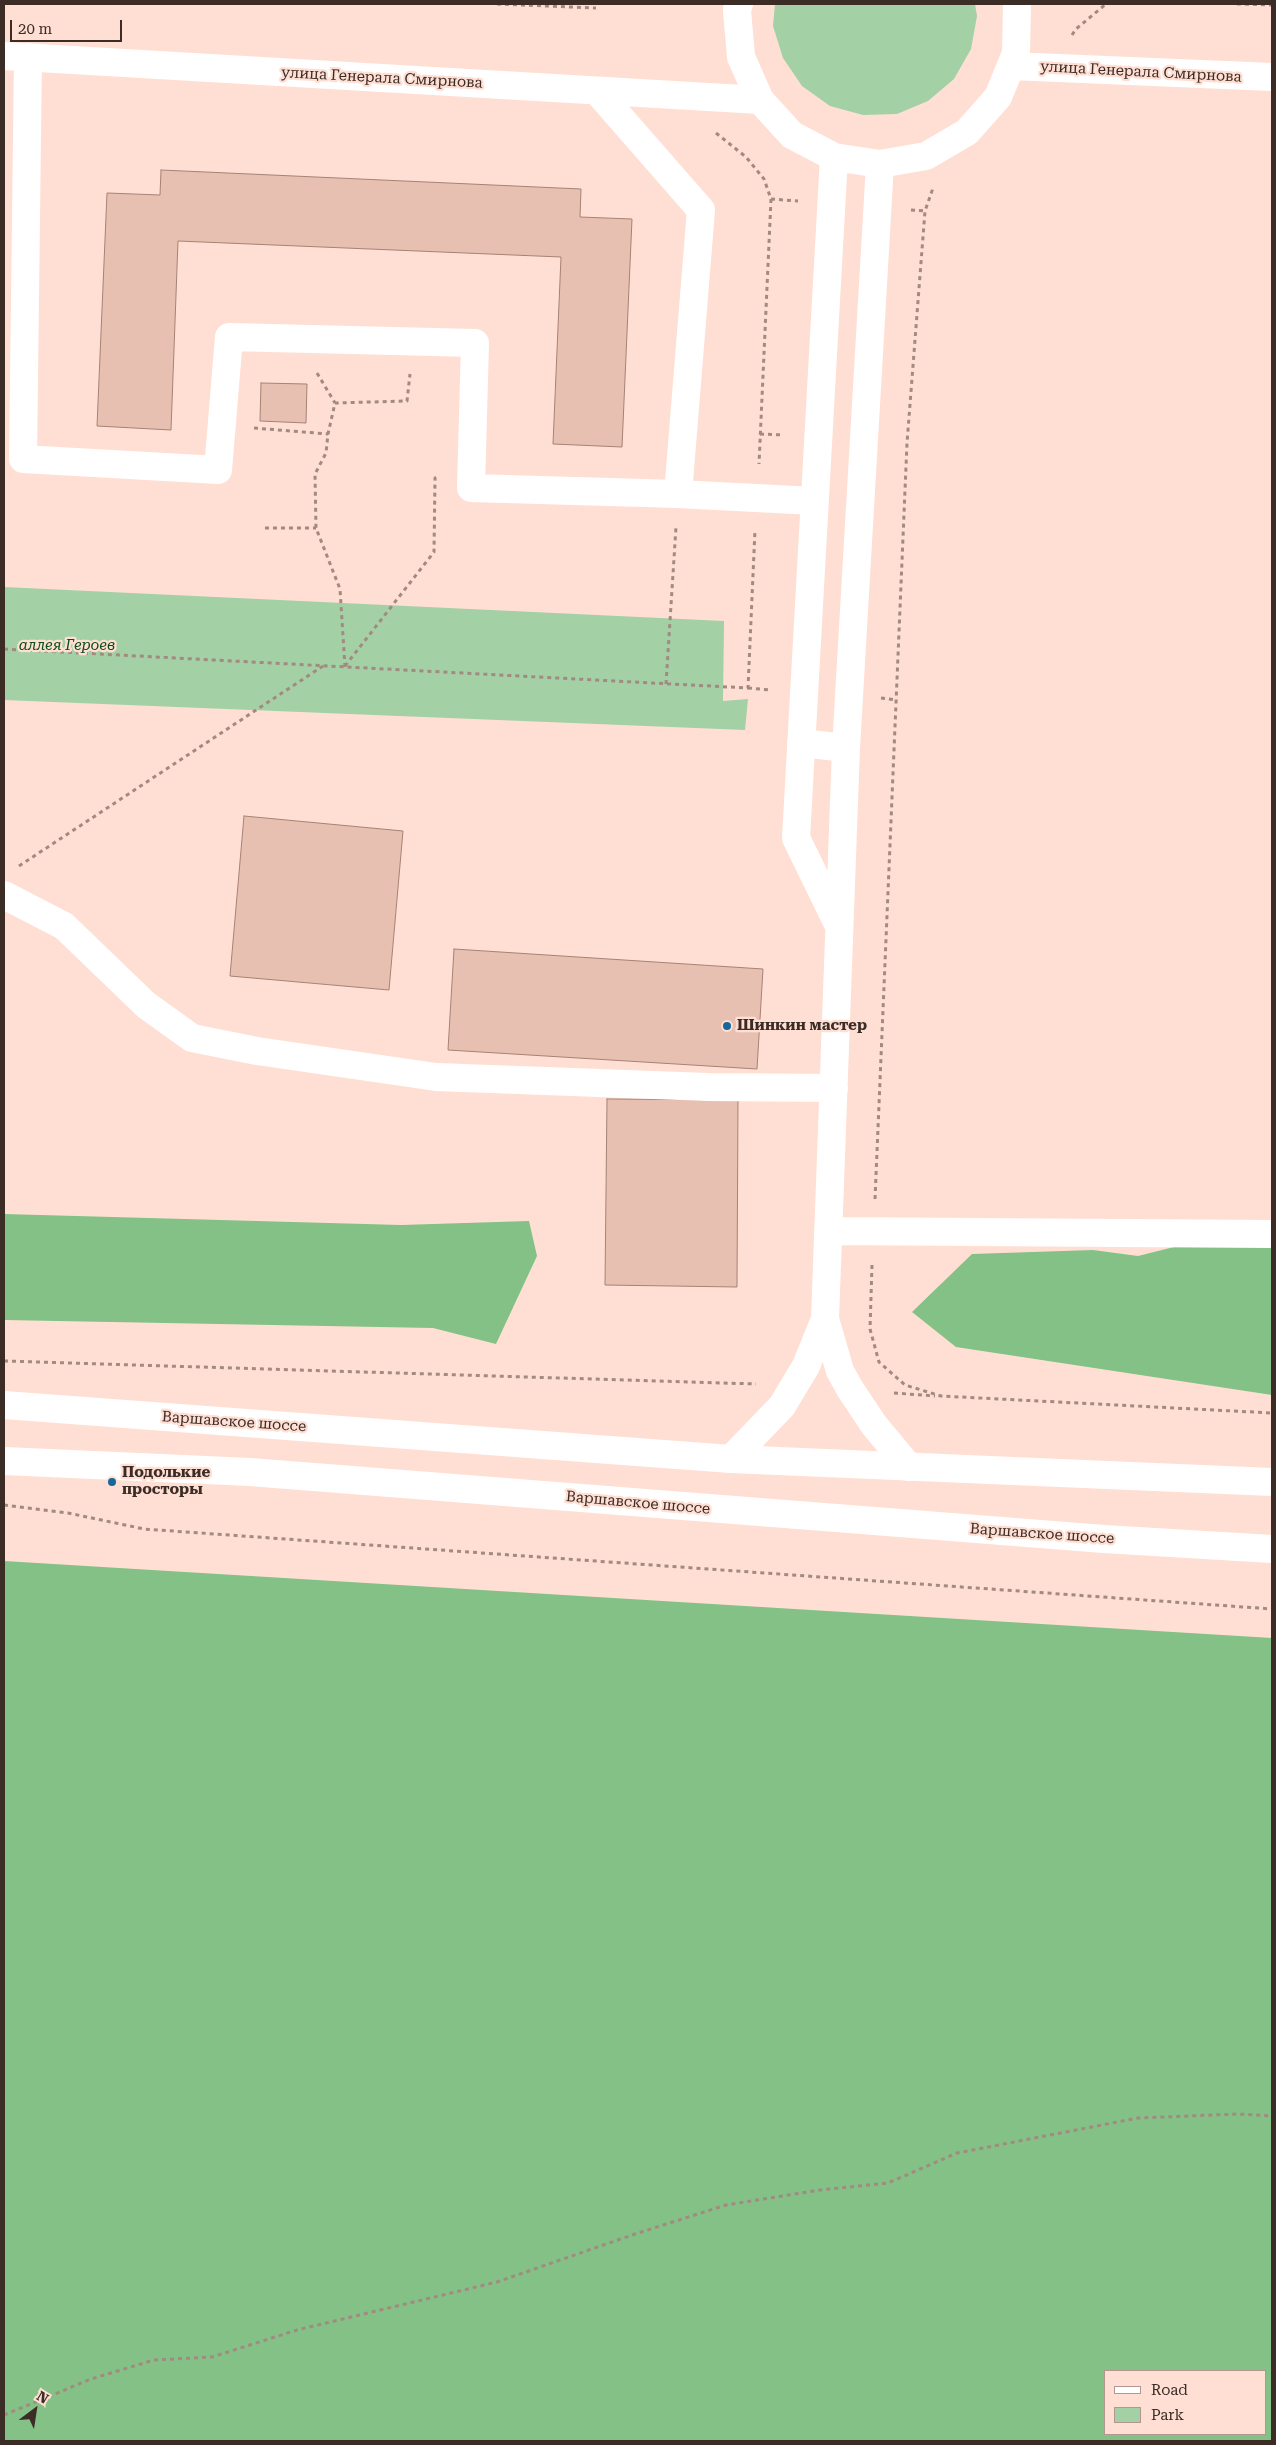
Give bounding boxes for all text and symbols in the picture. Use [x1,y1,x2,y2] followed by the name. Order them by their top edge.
[12,10,125,42] scale bar
[18,20,52,38] text: 20 m
[1040,58,1242,86] street label: улица Генерала Смирнова
[281,64,483,92] street label: улица Генерала Смирнова
[19,637,115,655] park label: аллея Героев
[737,1017,867,1035] place label: Шинкин мастер
[721,1020,733,1032] marker: Шинкин мастер
[161,1408,307,1436] street label: Варшавское шоссе
[122,1464,210,1499] place label: Подолькие просторы
[106,1476,118,1488] marker: Подолькие просторы
[565,1488,711,1518] street label: Варшавское шоссе
[969,1520,1115,1548] street label: Варшавское шоссе
[1104,2370,1266,2435] legend
[1151,2381,1188,2399] text: Road
[10,2385,60,2435] north arrow
[34,2388,51,2407] text: N
[1151,2406,1184,2424] text: Park

